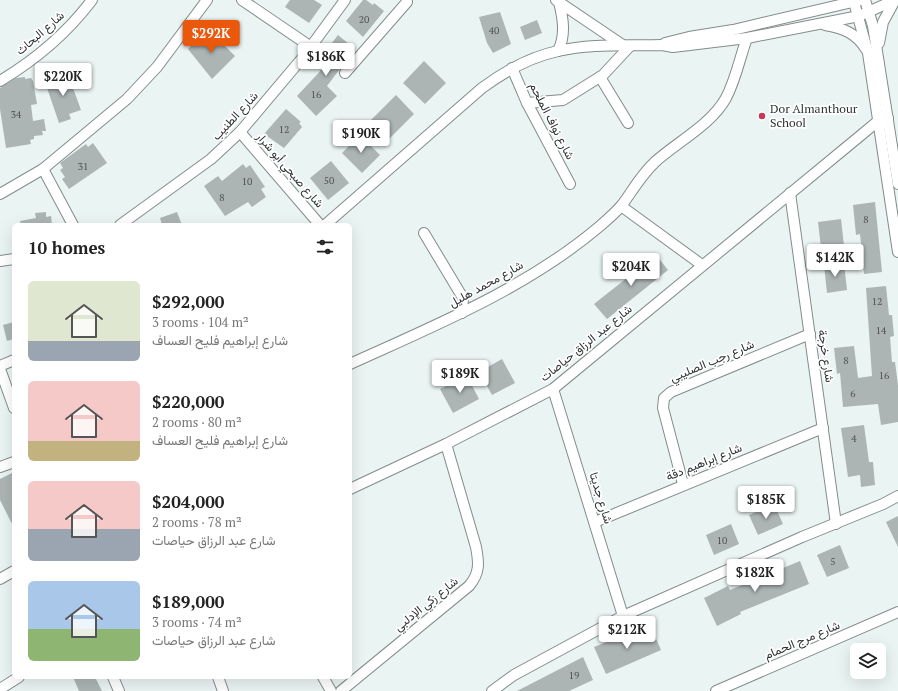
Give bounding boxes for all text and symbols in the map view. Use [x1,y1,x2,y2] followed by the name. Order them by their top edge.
[12,8,68,59] street label: شارع البحاث
[359,13,369,26] house number: 20
[183,20,239,54] pin: $292K
[192,24,230,42] text: $292K
[489,24,499,37] house number: 40
[298,43,354,77] pin: $186K
[307,47,345,65] text: $186K
[35,63,91,97] pin: $220K
[44,67,82,85] text: $220K
[525,80,578,163] street label: شارع نواف الملحم
[208,88,262,144] street label: شارع الطنيب
[311,88,322,101] house number: 16
[770,101,858,130] place label: Dor Almanthour School
[11,108,22,121] house number: 34
[757,111,767,121] marker: Dor Almanthour School
[333,120,389,154] pin: $190K
[279,123,289,136] house number: 12
[342,124,380,142] text: $190K
[251,128,327,212] street label: شارع صبحي أبو شرار
[78,160,88,173] house number: 31
[324,174,334,187] house number: 50
[242,175,252,188] house number: 10
[219,191,225,204] house number: 8
[863,213,869,226] house number: 8
[28,236,105,259] text: 10 homes
[314,236,336,258] icon: filters
[807,244,863,278] pin: $142K
[816,248,854,266] text: $142K
[603,253,659,287] pin: $204K
[446,257,527,312] street label: شارع محمد هليل
[612,257,650,275] text: $204K
[152,290,224,313] text: $292,000
[872,295,882,308] house number: 12
[60,297,108,345] icon: home
[537,301,636,386] street label: شارع عبد الرزاق حياصات
[152,313,249,331] text: 3 rooms · 104 m²
[876,324,887,337] house number: 14
[813,329,838,384] street label: شارع خرجة
[152,331,288,349] text: شارع إبراهيم فليح العساف
[667,336,757,388] street label: شارع رجب الصليبي
[843,354,849,367] house number: 8
[432,360,488,394] pin: $189K
[441,364,479,382] text: $189K
[879,369,890,382] house number: 16
[850,387,856,400] house number: 6
[152,390,224,413] text: $220,000
[60,397,108,445] icon: home
[152,413,242,431] text: 2 rooms · 80 m²
[152,431,288,449] text: شارع إبراهيم فليح العساف
[851,432,857,445] house number: 4
[664,439,745,485] street label: شارع إبراهيم دقة
[585,470,616,526] street label: شارع جديتا
[738,486,794,520] pin: $185K
[152,490,224,513] text: $204,000
[747,490,785,508] text: $185K
[60,497,108,545] icon: home
[152,513,242,531] text: 2 rooms · 78 m²
[152,531,275,549] text: شارع عبد الرزاق حياصات
[717,534,727,547] house number: 10
[830,555,836,568] house number: 5
[727,559,783,593] pin: $182K
[736,563,774,581] text: $182K
[391,573,463,636] street label: شارع زكي الإدلبي
[152,590,224,613] text: $189,000
[60,597,108,645] icon: home
[152,613,242,631] text: 3 rooms · 74 m²
[599,616,655,650] pin: $212K
[762,617,843,664] street label: شارع مرج الحمام
[608,620,646,638] text: $212K
[152,631,275,649] text: شارع عبد الرزاق حياصات
[850,643,886,679] map controls
[850,643,886,679] button: layers
[569,669,579,682] house number: 19

